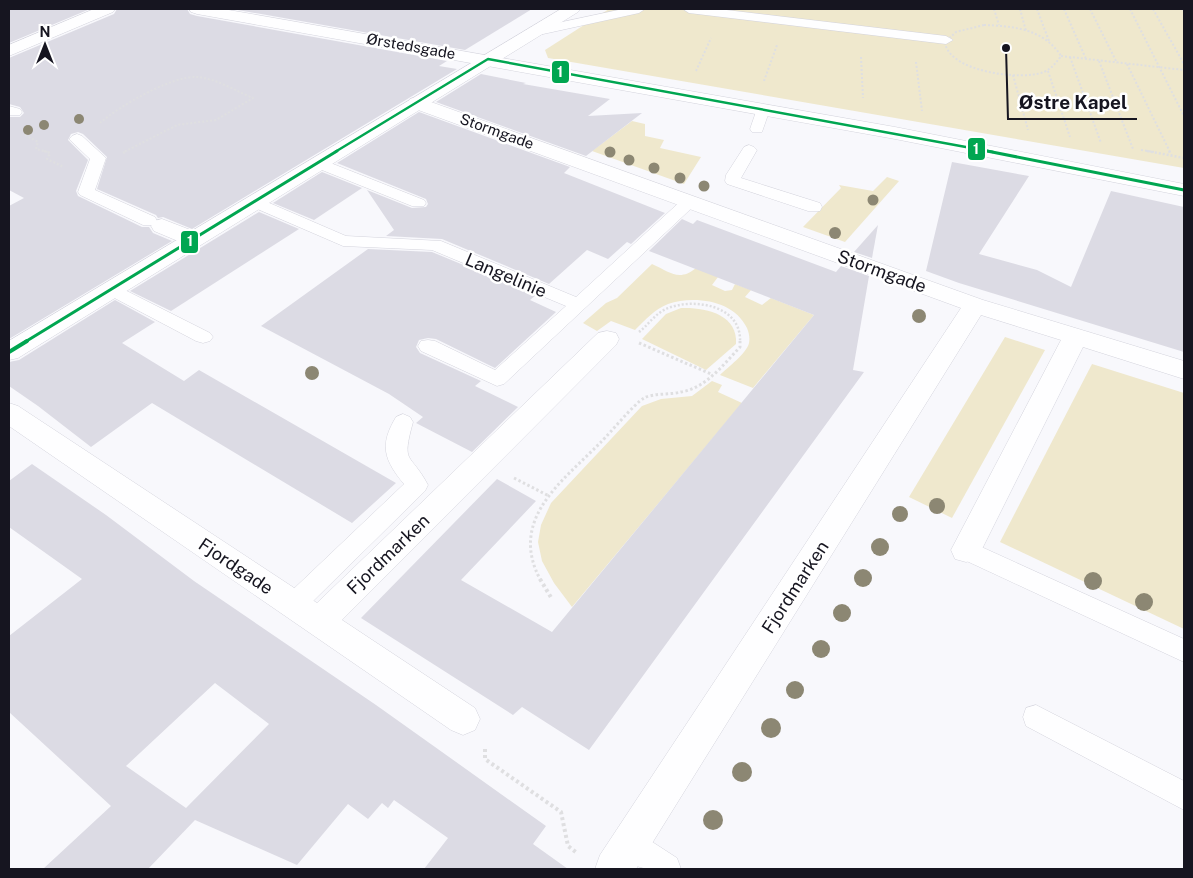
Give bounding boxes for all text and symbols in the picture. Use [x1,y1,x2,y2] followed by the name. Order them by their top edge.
[20,20,70,70] north arrow
[40,24,50,40] text: N
[365,30,457,62] street label: Ørstedsgade
[551,60,570,84] line badge: 1
[557,64,563,80] text: 1
[1008,85,1137,119] callout: Østre Kapel
[1019,91,1127,113] text: Østre Kapel
[458,110,536,152] street label: Stormgade
[967,137,986,161] line badge: 1
[973,141,979,157] text: 1
[180,230,199,254] line badge: 1
[187,233,193,249] text: 1
[835,245,929,297] street label: Stormgade
[462,248,550,302] street label: Langelinie
[343,510,433,598] street label: Fjordmarken
[195,534,277,598] street label: Fjordgade
[757,537,833,637] street label: Fjordmarken

